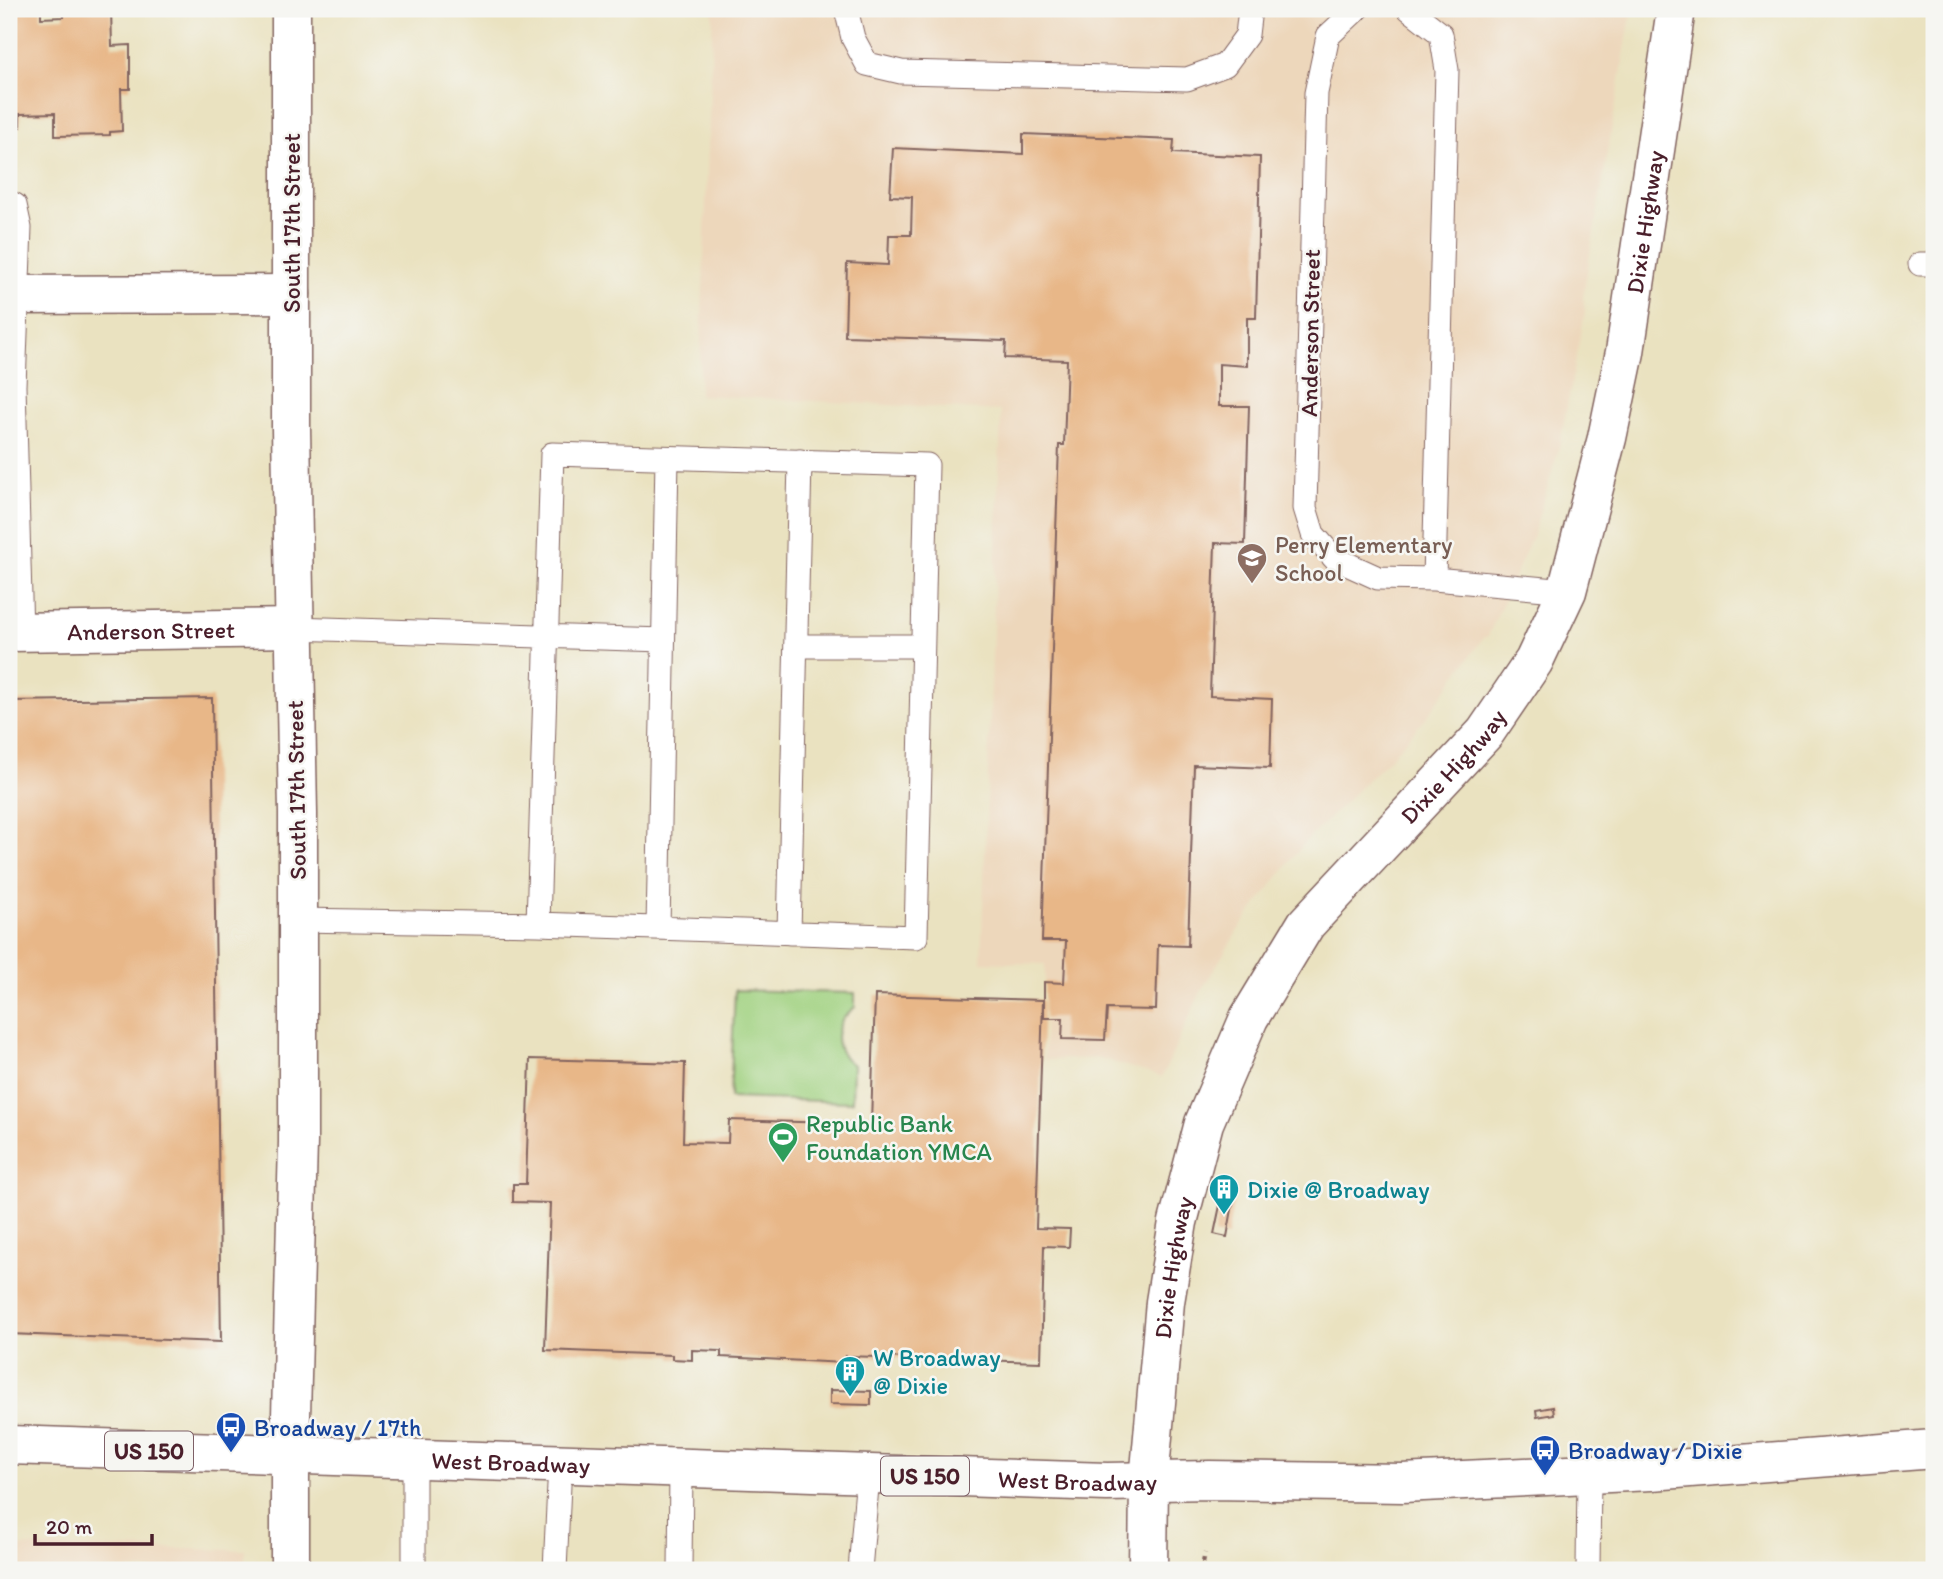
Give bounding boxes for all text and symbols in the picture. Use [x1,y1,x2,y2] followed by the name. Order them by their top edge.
[277,133,306,313] street label: South 17th Street
[1619,148,1669,295] street label: Dixie Highway
[1294,249,1326,417] street label: Anderson Street
[1275,530,1453,587] place label: Perry Elementary School
[1235,541,1269,585] school or university icon: Perry Elementary School
[67,614,235,646] street label: Anderson Street
[280,700,312,880] street label: South 17th Street
[1394,703,1512,829] street label: Dixie Highway
[806,1109,992,1166] place label: Republic Bank Foundation YMCA
[766,1120,800,1164] sports icon: Republic Bank Foundation YMCA
[1207,1172,1241,1216] building icon: Dixie @ Broadway
[1247,1175,1429,1204] place label: Dixie @ Broadway
[1147,1193,1199,1340] street label: Dixie Highway
[873,1343,1001,1400] place label: W Broadway @ Dixie
[833,1354,867,1398] building icon: W Broadway @ Dixie
[214,1410,248,1454] bus stop icon: Broadway / 17th
[254,1413,421,1442] place label: Broadway / 17th
[105,1432,193,1470] road number: US 150
[1528,1433,1562,1477] bus stop icon: Broadway / Dixie
[1568,1436,1743,1465] place label: Broadway / Dixie
[431,1445,591,1479] street label: West Broadway
[881,1456,969,1496] road number: US 150
[997,1464,1158,1497] street label: West Broadway
[35,1502,152,1546] scale bar
[46,1514,93,1539] text: 20 m

